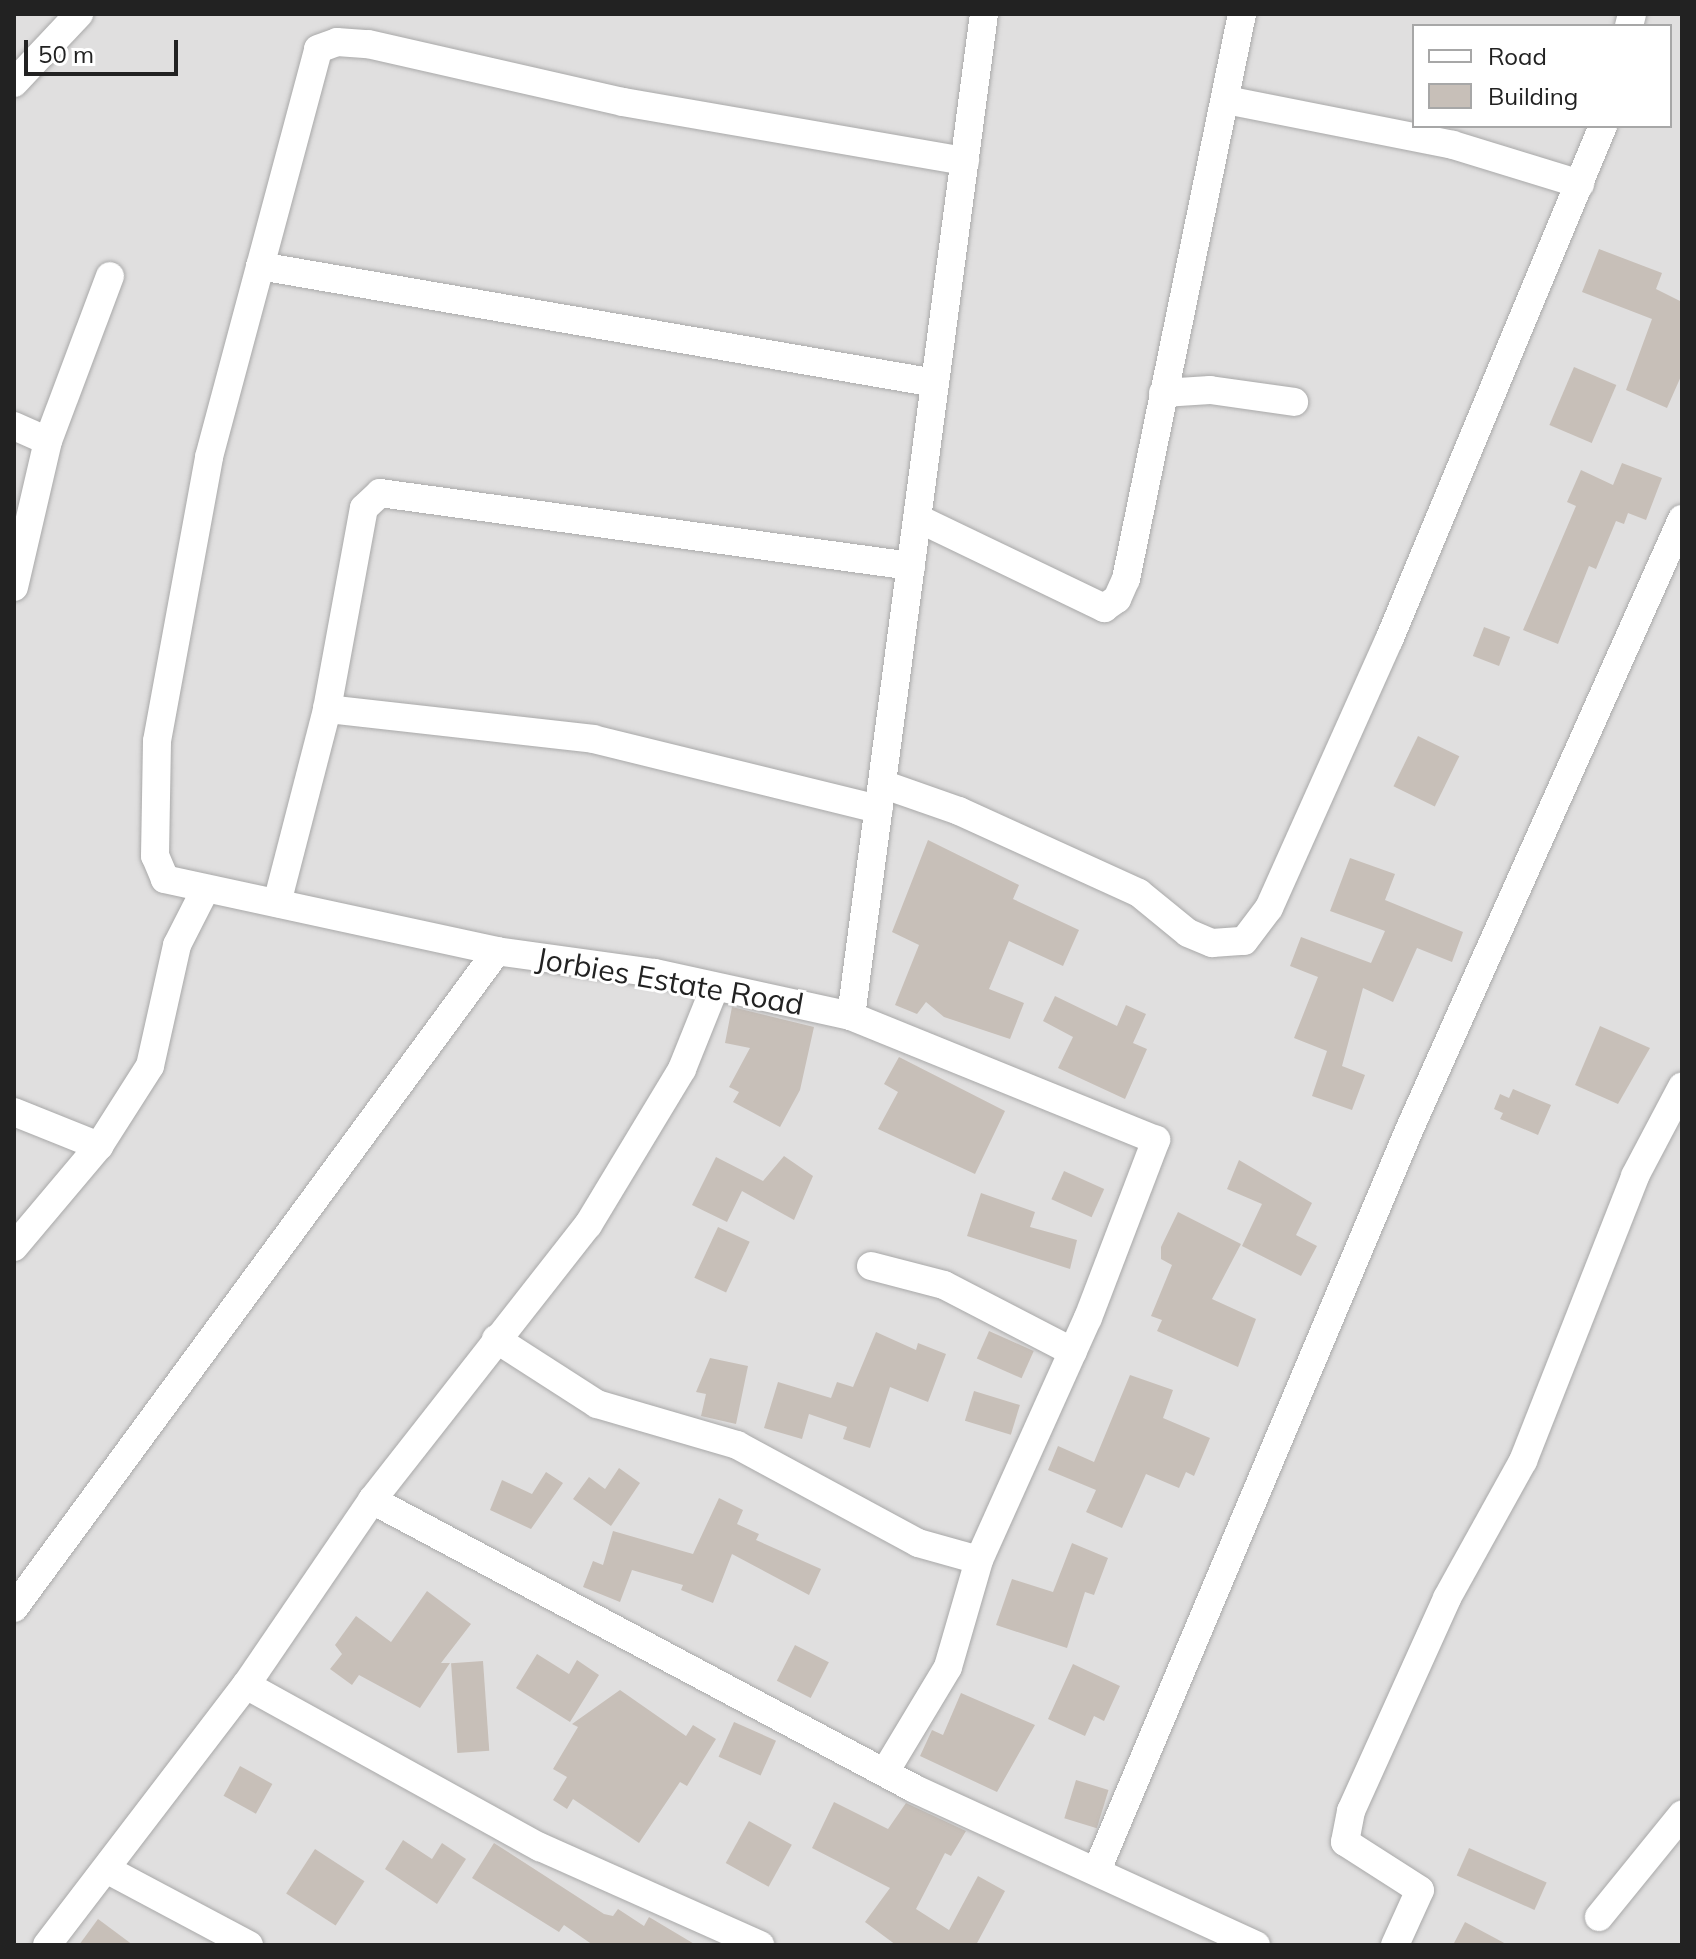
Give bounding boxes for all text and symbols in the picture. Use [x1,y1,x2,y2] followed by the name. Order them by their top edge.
[28,24,182,74] scale bar
[1412,24,1672,128] legend
[38,39,94,69] text: 50 m
[1488,41,1547,71] text: Road
[1488,81,1578,111] text: Building
[534,940,806,1022] street label: Jorbies Estate Road

